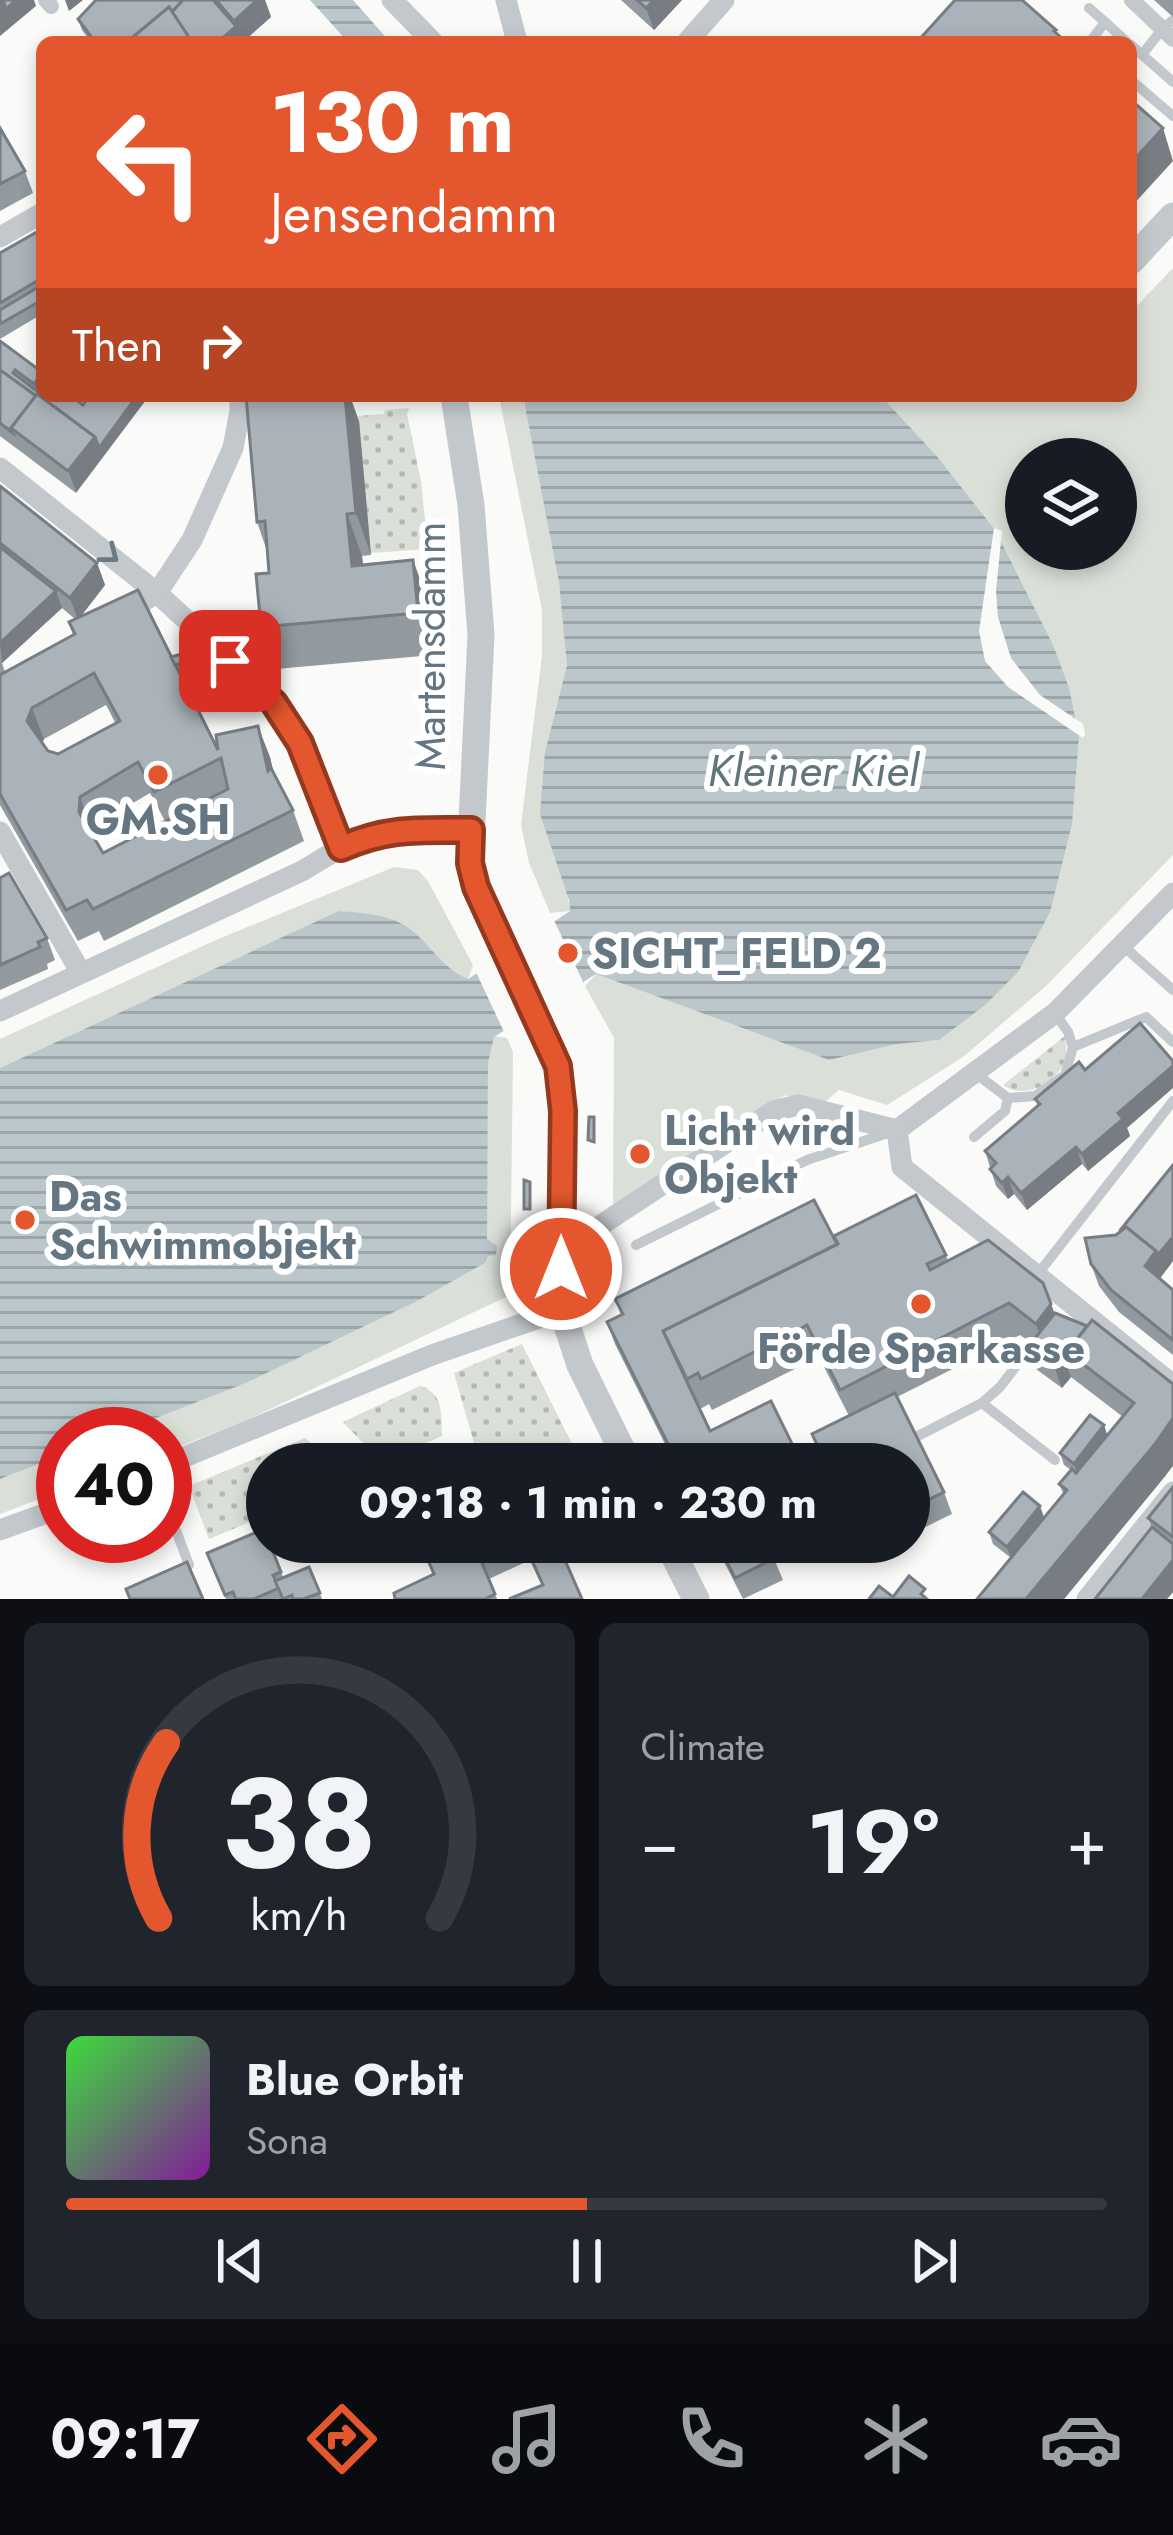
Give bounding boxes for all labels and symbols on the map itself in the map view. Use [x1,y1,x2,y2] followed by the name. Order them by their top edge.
[400,522,461,770] street label: Martensdamm
[96,541,118,562] one-way arrow
[179,610,281,712] pin
[707,738,920,803] water label: Kleiner Kiel
[145,762,171,788] marker: GM.SH
[86,789,230,850] place label: GM.SH
[592,923,882,984] place label: SICHT_FELD 2
[555,940,581,966] marker: SICHT_FELD 2
[664,1100,855,1209] place label: Licht wird Objekt
[627,1141,653,1167] marker: Licht wird Objekt
[49,1166,357,1275] place label: Das Schwimmobjekt
[498,1206,624,1332] position arrow
[12,1207,38,1233] marker: Das Schwimmobjekt
[908,1291,934,1317] marker: Förde Sparkasse
[757,1318,1085,1379] place label: Förde Sparkasse
[36,1407,192,1563] speed limit sign: 40

